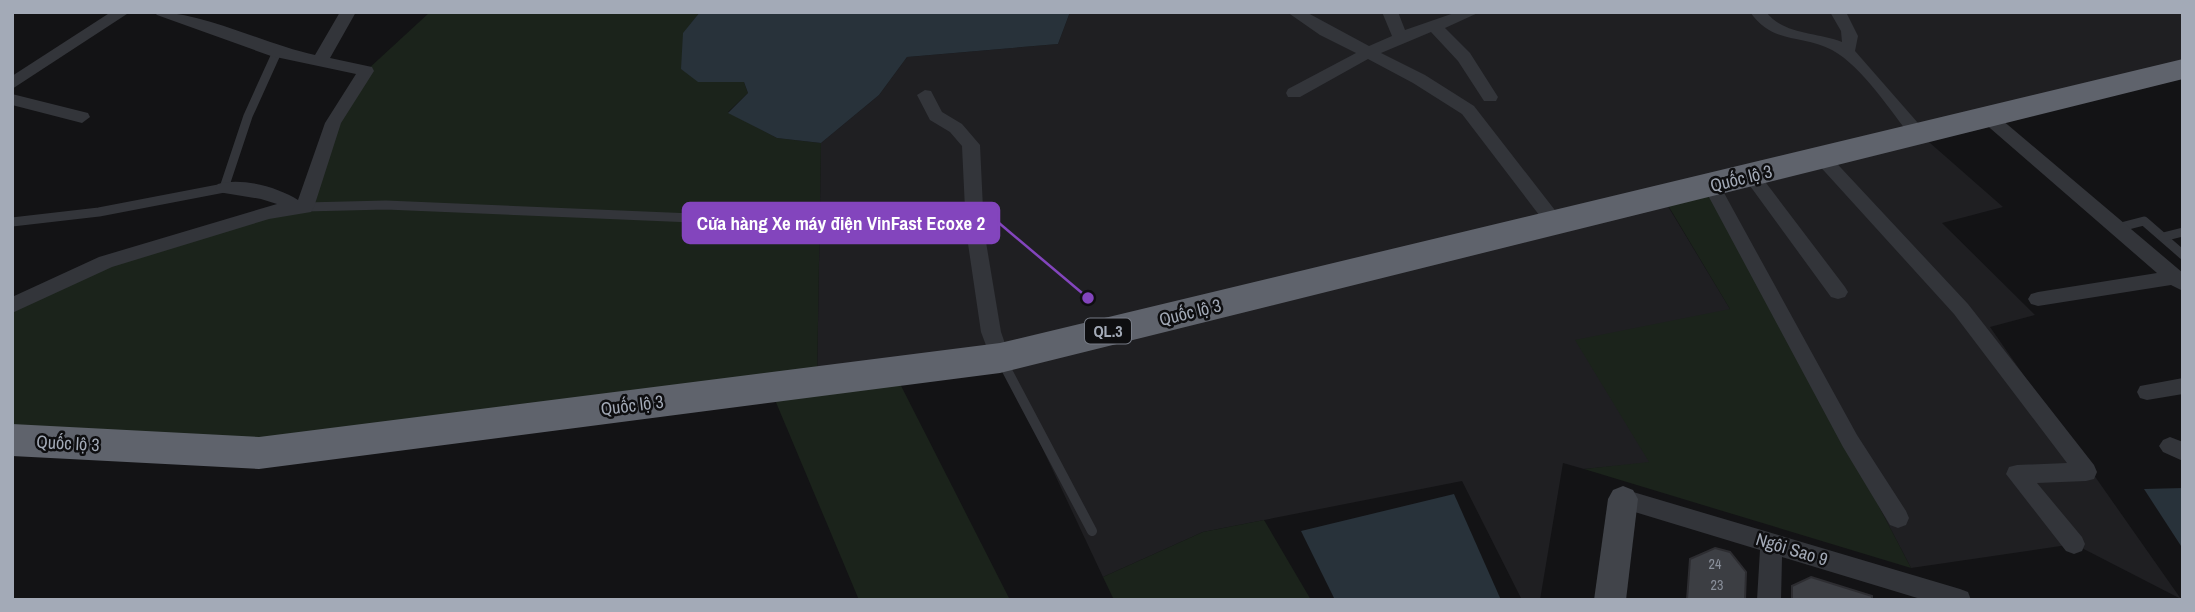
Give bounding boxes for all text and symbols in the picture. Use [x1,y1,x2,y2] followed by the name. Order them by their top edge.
[1707,158,1775,198] street label: Quốc lộ 3
[683,203,999,243] callout: Cửa hàng Xe máy điện VinFast Ecoxe 2
[697,210,986,236] text: Cửa hàng Xe máy điện VinFast Ecoxe 2
[1156,292,1224,332] street label: Quốc lộ 3
[1085,318,1131,344] road number: QL.3
[599,389,665,421] street label: Quốc lộ 3
[36,429,100,457] street label: Quốc lộ 3
[1753,526,1831,572] street label: Ngôi Sao 9
[1709,555,1722,573] house number: 24
[1711,576,1723,594] house number: 23

